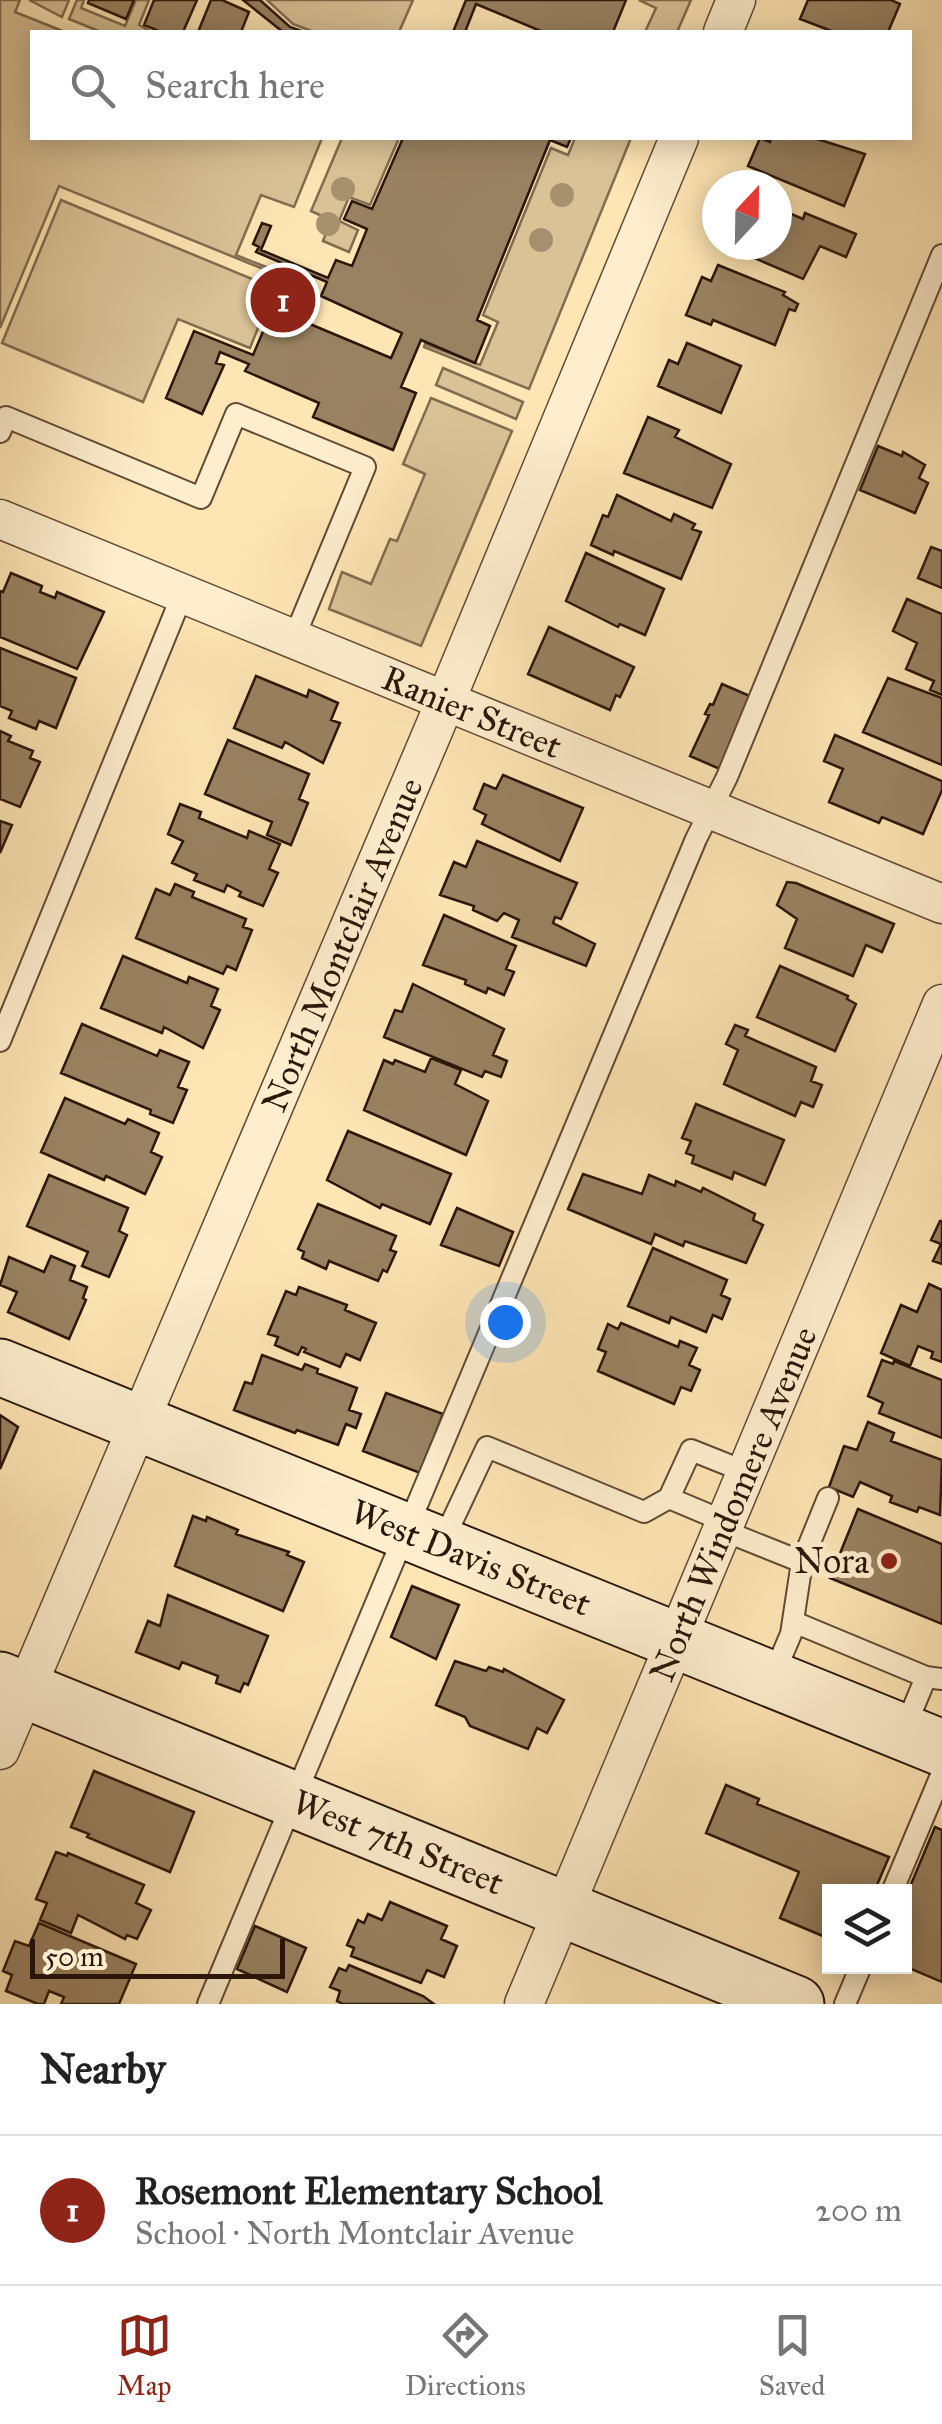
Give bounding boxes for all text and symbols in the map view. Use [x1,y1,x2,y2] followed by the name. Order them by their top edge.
[30,30,912,140] search box
[65,58,120,113] icon: search
[145,62,325,108] text: Search here
[702,170,792,260] north arrow
[250,262,316,338] pin: 1
[376,657,568,768] street label: Ranier Street
[253,771,433,1118] street label: North Montclair Avenue
[480,1297,531,1348] your location
[640,1320,827,1688] street label: North Windomere Avenue
[344,1490,597,1626] street label: West Davis Street
[794,1540,869,1583] place label: Nora
[878,1550,900,1572] marker: Nora
[286,1780,510,1905] street label: West 7th Street
[822,1884,912,1974] map controls
[822,1884,912,1974] button: layers
[30,1934,285,1978] scale bar
[45,1939,104,1974] text: 50 m
[40,2043,165,2095] text: Nearby
[135,2168,603,2214] text: Rosemont Elementary School
[66,2191,79,2230] text: 1
[815,2191,902,2230] text: 200 m
[135,2214,574,2253] text: School · North Montclair Avenue
[117,2308,172,2403] tab: Map
[405,2308,526,2403] tab: Directions
[759,2308,825,2403] tab: Saved

